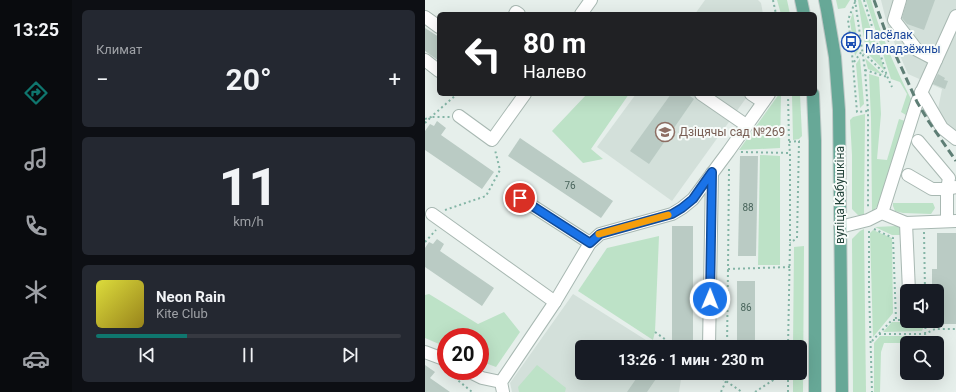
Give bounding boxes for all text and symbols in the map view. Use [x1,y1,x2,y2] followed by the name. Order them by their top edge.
[13,19,59,40] text: 13:25
[523,27,586,60] text: 80 m
[457,28,509,80] icon: left
[865,28,941,56] place label: Пасёлак Маладзёжны
[840,31,862,53] bus stop icon: Пасёлак Маладзёжны
[96,42,142,57] text: Климат
[523,61,586,82] text: Налево
[225,62,272,97] text: 20°
[96,67,109,92] text: −
[389,67,401,92] text: +
[22,79,50,107] icon: directions
[654,121,676,143] school or university icon: Дзіцячы сад №269
[679,125,785,139] place label: Дзіцячы сад №269
[22,145,50,173] icon: music
[833,146,847,244] street label: вуліца Кабушкіна
[219,157,278,218] text: 11
[564,180,576,191] house number: 76
[503,181,537,215] pin
[509,187,531,209] icon: arrive
[742,202,754,213] house number: 88
[22,212,50,240] icon: phone
[233,214,264,229] text: km/h
[22,278,50,306] icon: climate
[689,278,731,320] position arrow
[900,284,944,380] map controls
[900,284,944,328] button: sound
[156,288,225,306] text: Neon Rain
[740,302,752,313] house number: 86
[156,306,208,321] text: Kite Club
[437,328,489,380] speed limit sign: 20
[900,336,944,380] button: search
[136,344,158,366] icon: previous
[237,344,259,366] icon: pause
[339,344,361,366] icon: next
[22,345,50,373] icon: car
[618,351,764,369] text: 13:26 · 1 мин · 230 m

